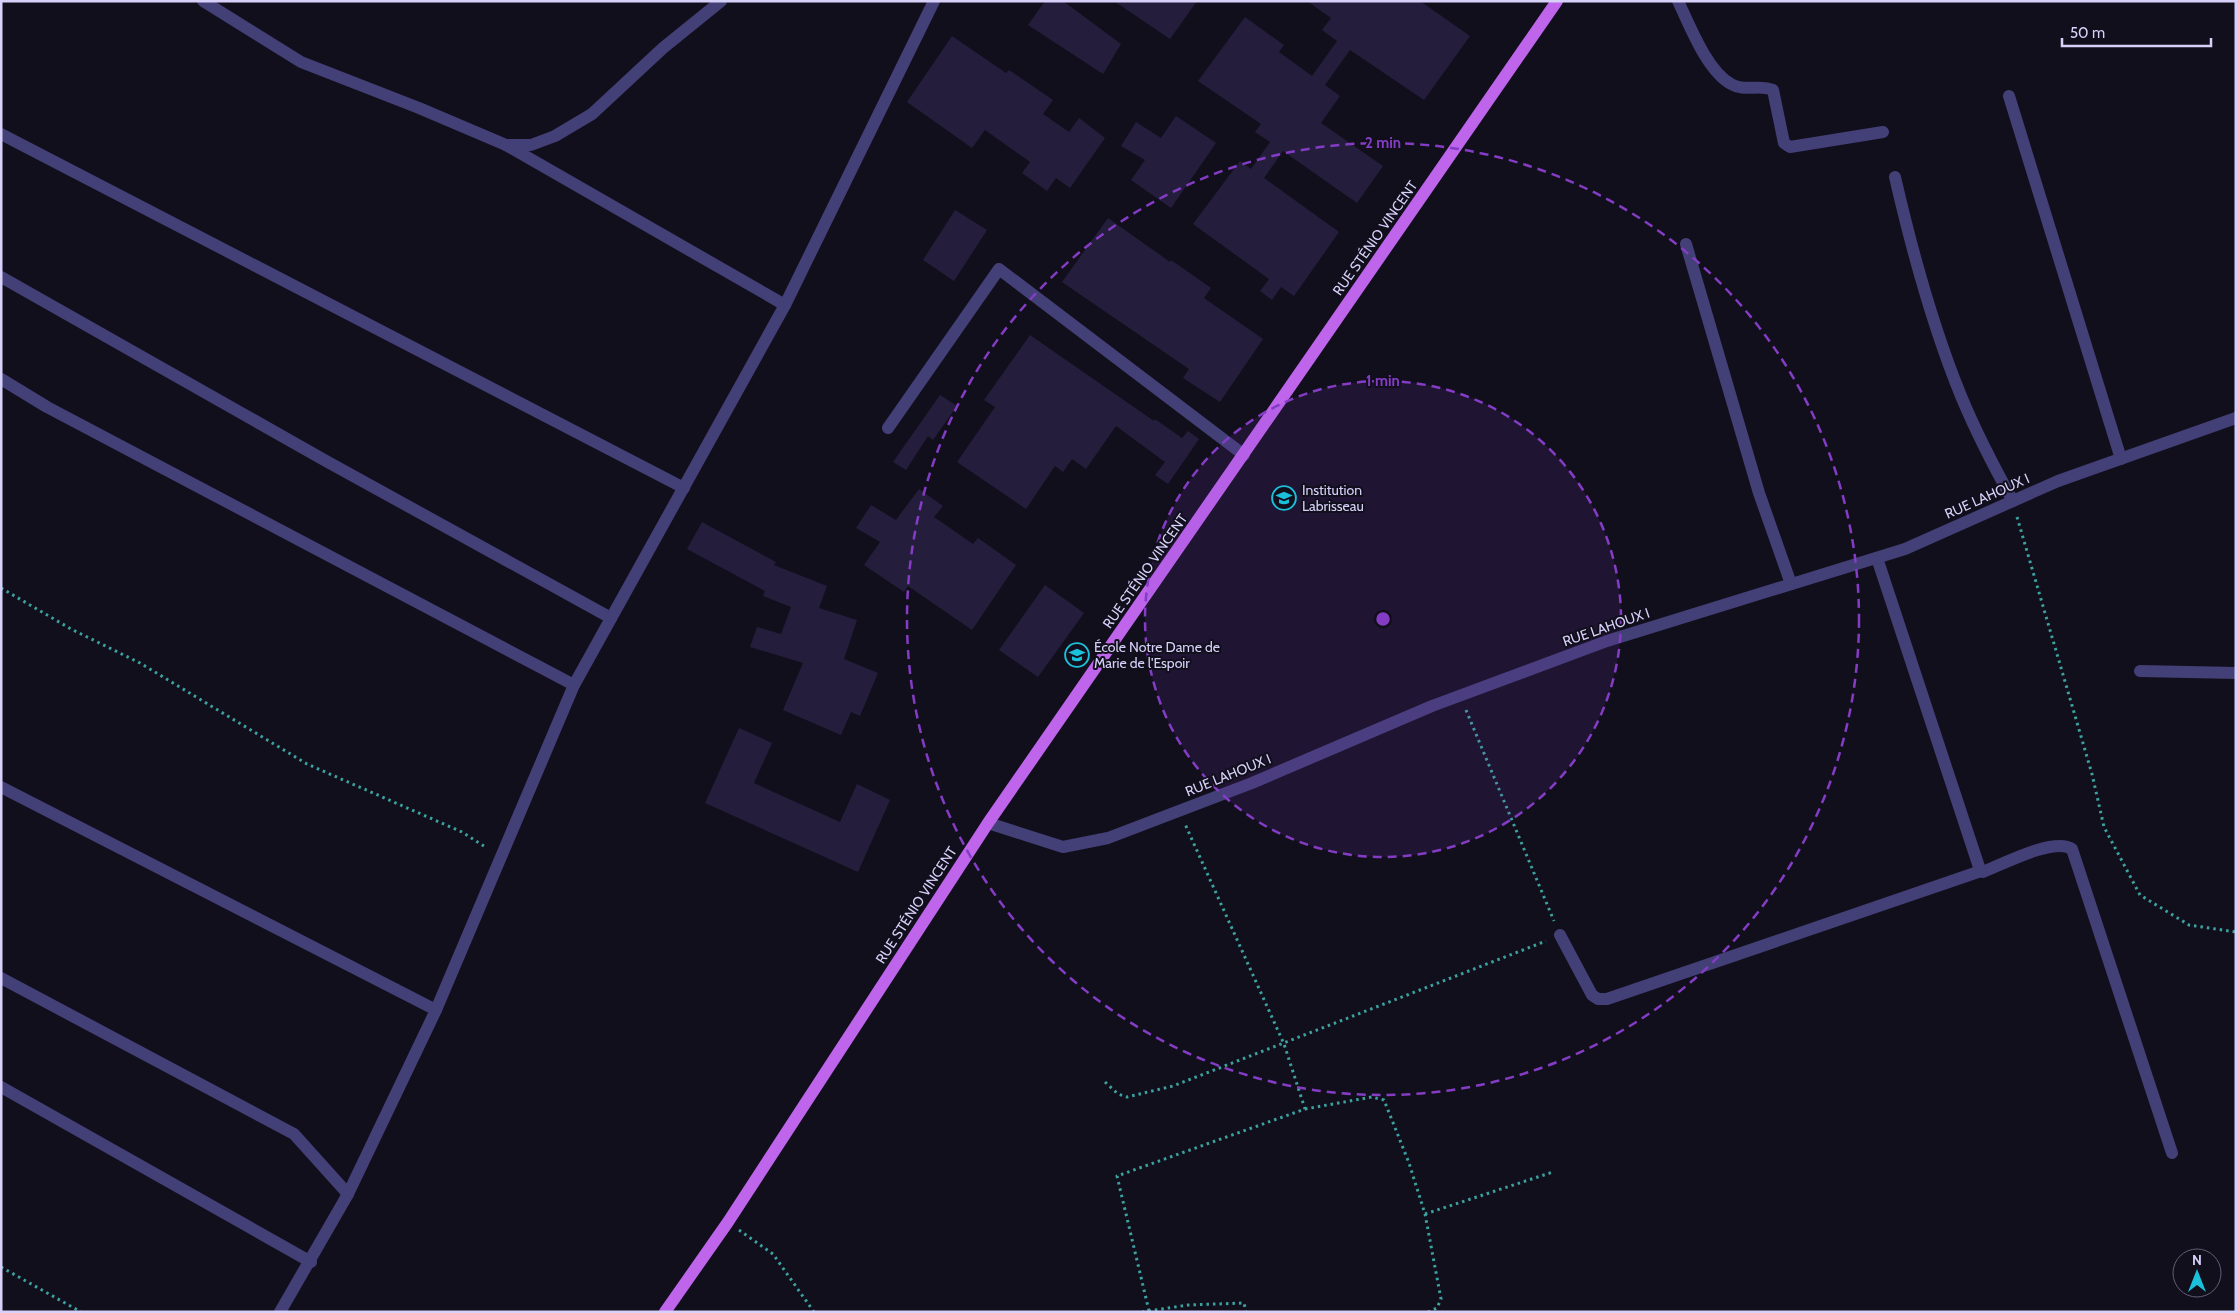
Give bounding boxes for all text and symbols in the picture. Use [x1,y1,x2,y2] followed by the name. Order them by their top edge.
[2062,15,2211,47] scale bar
[2070,24,2105,42] text: 50 m
[1365,134,1401,152] text: 2 min
[1329,177,1422,299] street label: RUE STÉNIO VINCENT
[1366,372,1400,390] text: 1 min
[1942,469,2032,523] street label: RUE LAHOUX I
[1302,481,1364,515] place label: Institution Labrisseau
[1271,485,1297,511] school or university icon: Institution Labrisseau
[1099,510,1192,632] street label: RUE STÉNIO VINCENT
[1560,604,1652,650] street label: RUE LAHOUX I
[1374,610,1392,628] centre of rings
[1094,638,1220,672] place label: École Notre Dame de Marie de l'Espoir
[1064,642,1090,668] school or university icon: École Notre Dame de Marie de l'Espoir
[1182,750,1274,800] street label: RUE LAHOUX I
[871,843,961,967] street label: RUE STÉNIO VINCENT
[2172,1248,2222,1298] north arrow
[2192,1251,2202,1269] text: N

